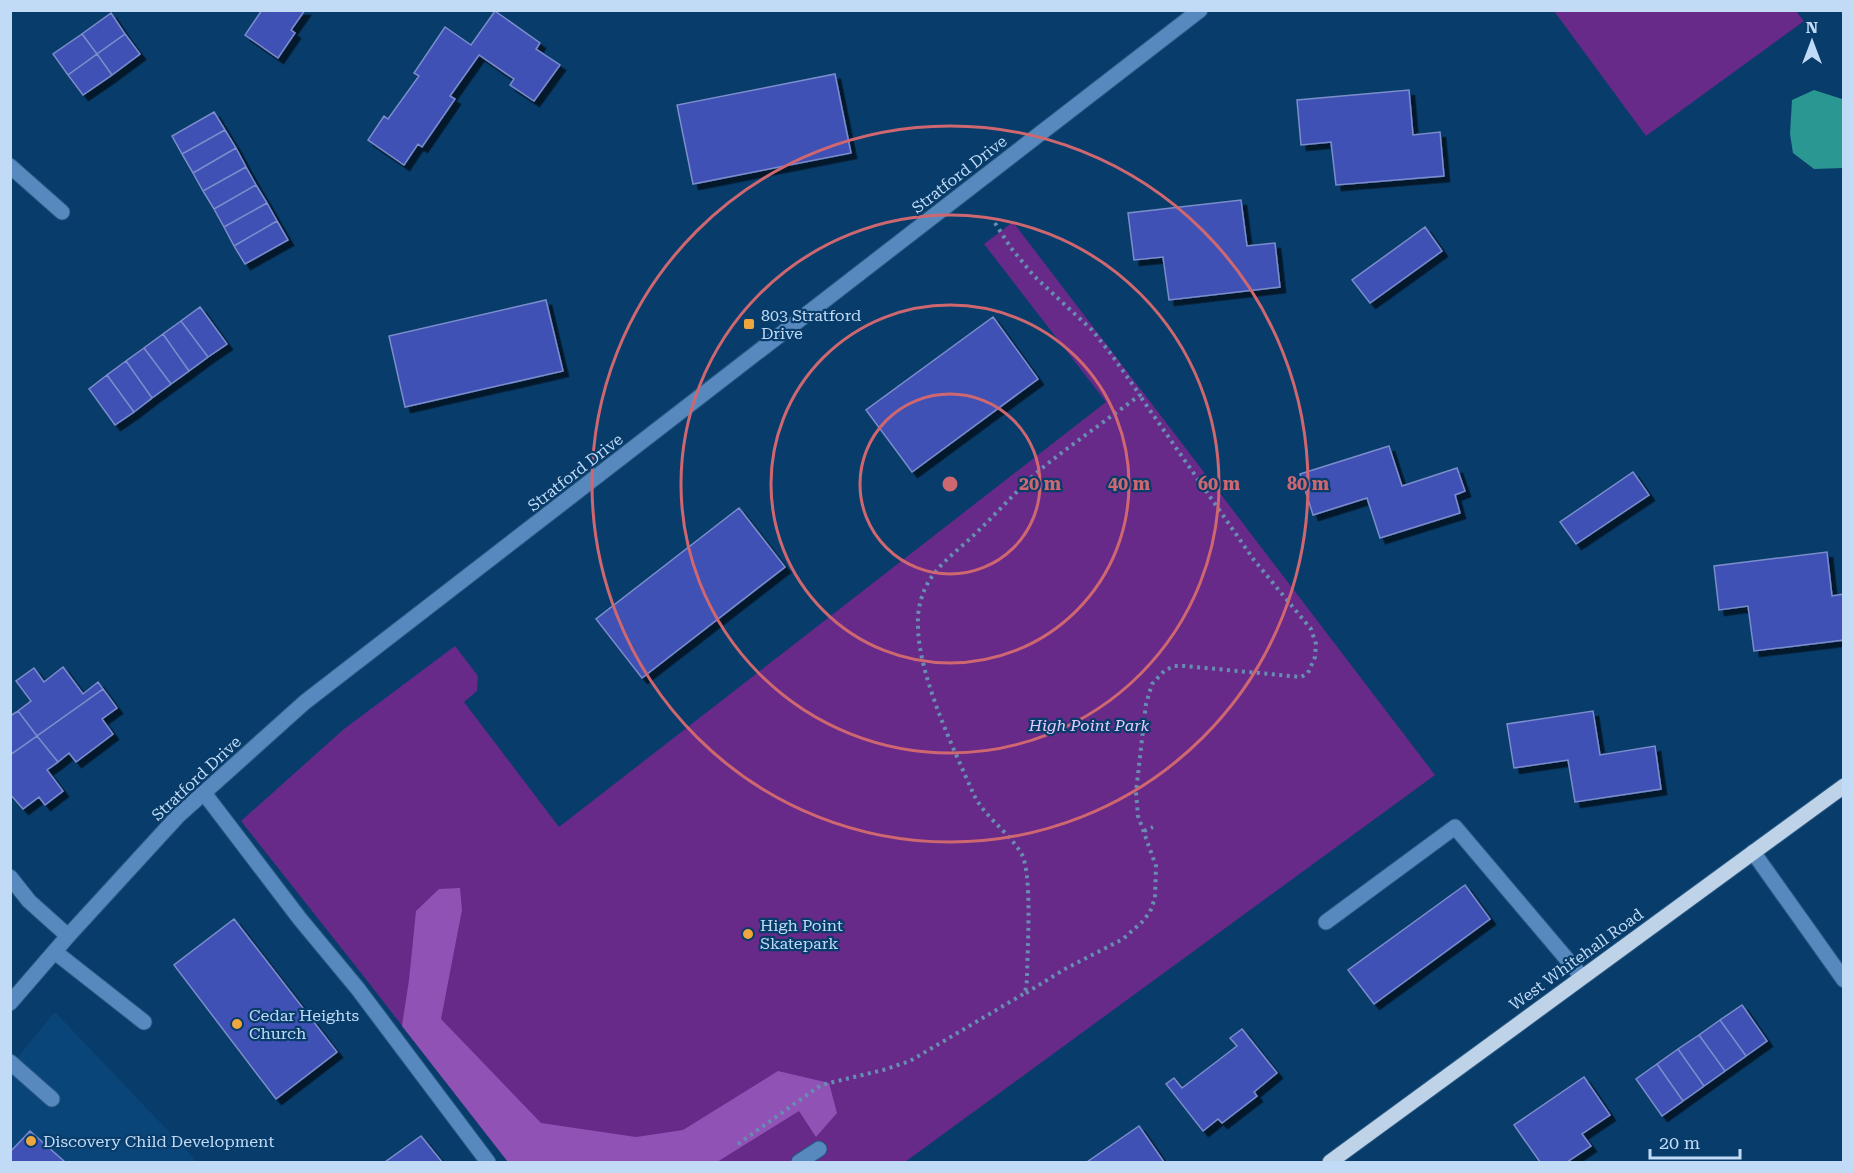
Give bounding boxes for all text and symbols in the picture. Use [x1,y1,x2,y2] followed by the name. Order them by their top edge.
[1782,12,1842,72] north arrow
[1806,18,1818,37] text: N
[908,131,1011,217] street label: Stratford Drive
[761,306,861,343] place label: 803 Stratford Drive
[742,317,756,331] marker: 803 Stratford Drive
[524,429,627,515] street label: Stratford Drive
[1019,473,1062,494] text: 20 m
[1108,473,1151,494] text: 40 m
[1198,473,1241,494] text: 60 m
[1287,473,1330,494] text: 80 m
[940,474,960,494] centre of rings
[1028,716,1150,735] park label: High Point Park
[148,732,245,825] street label: Stratford Drive
[1506,905,1647,1014] street label: West Whitehall Road
[760,916,843,953] place label: High Point Skatepark
[741,927,755,941] marker: High Point Skatepark
[249,1006,359,1043] place label: Cedar Heights Church
[230,1017,244,1031] marker: Cedar Heights Church
[1650,1122,1740,1160] scale bar
[43,1132,274,1151] place label: Discovery Child Development
[1659,1132,1700,1153] text: 20 m
[24,1134,38,1148] marker: Discovery Child Development

